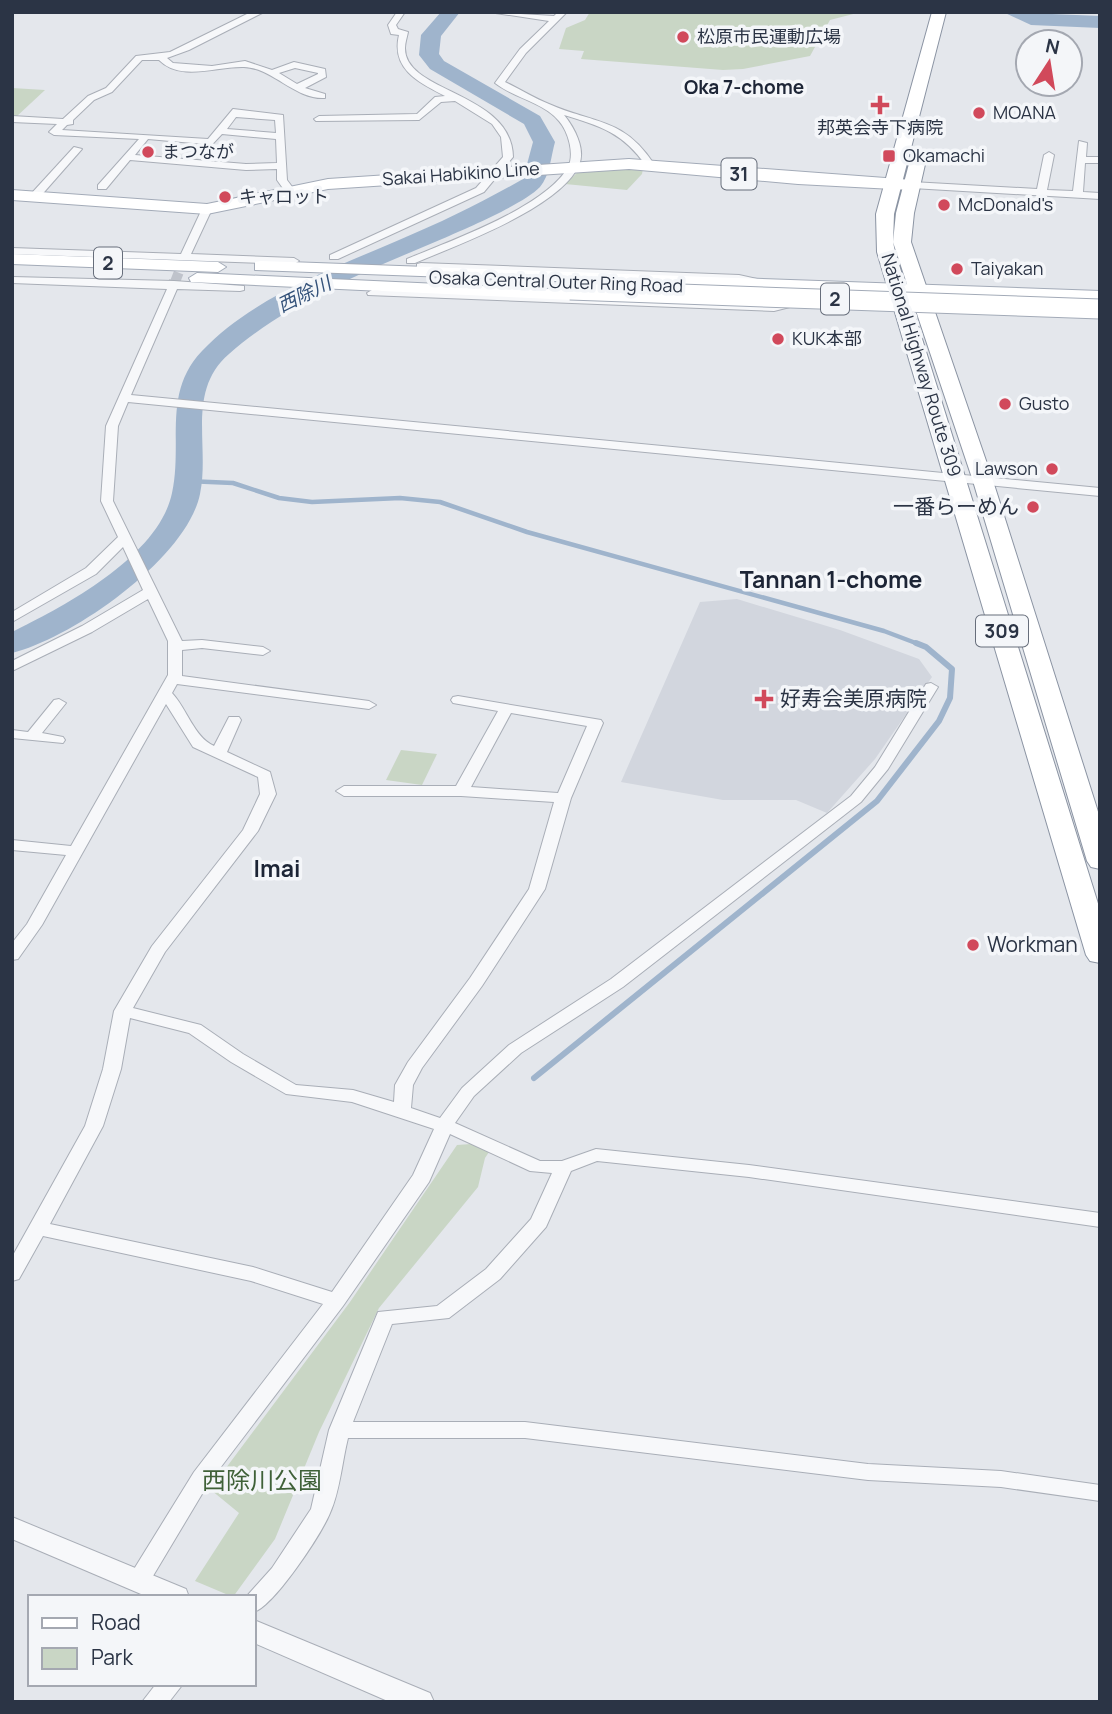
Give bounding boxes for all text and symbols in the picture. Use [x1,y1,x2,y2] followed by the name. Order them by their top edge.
[697,24,841,48] place label: 松原市民運動広場
[1014,28,1084,98] north arrow
[675,29,691,45] marker: 松原市民運動広場
[1043,32,1062,61] text: N
[684,74,804,100] district label: Oka 7-chome
[870,95,890,115] marker: 邦英会寺下病院
[993,100,1057,124] place label: MOANA
[971,105,987,121] marker: MOANA
[817,115,943,139] place label: 邦英会寺下病院
[162,139,234,163] place label: まつなが
[903,143,985,167] place label: Okamachi
[140,144,156,160] marker: まつなが
[881,148,897,164] marker: Okamachi
[382,156,540,190] street label: Sakai Habikino Line
[722,158,756,190] road number: 31
[239,184,329,208] place label: キャロット
[217,189,233,205] marker: キャロット
[958,192,1053,216] place label: McDonald's
[936,197,952,213] marker: McDonald's
[94,247,122,278] road number: 2
[877,250,967,479] street label: National Highway Route 309
[971,256,1043,280] place label: Taiyakan
[949,261,965,277] marker: Taiyakan
[429,265,684,297] street label: Osaka Central Outer Ring Road
[273,269,337,318] water label: 西除川
[821,284,849,314] road number: 2
[792,326,862,350] place label: KUK本部
[770,331,786,347] marker: KUK本部
[1019,391,1069,415] place label: Gusto
[997,396,1013,412] marker: Gusto
[975,456,1038,480] place label: Lawson
[1044,461,1060,477] marker: Lawson
[893,492,1019,520] place label: 一番らーめん
[1025,499,1041,515] marker: 一番らーめん
[740,563,922,595] district label: Tannan 1-chome
[976,616,1028,646] road number: 309
[780,684,927,712] place label: 好寿会美原病院
[754,689,774,709] marker: 好寿会美原病院
[254,852,300,884] district label: Imai
[987,930,1078,958] place label: Workman
[965,937,981,953] marker: Workman
[202,1463,322,1496] park label: 西除川公園
[28,1595,256,1686] legend
[91,1608,141,1636] text: Road
[91,1643,133,1671] text: Park

